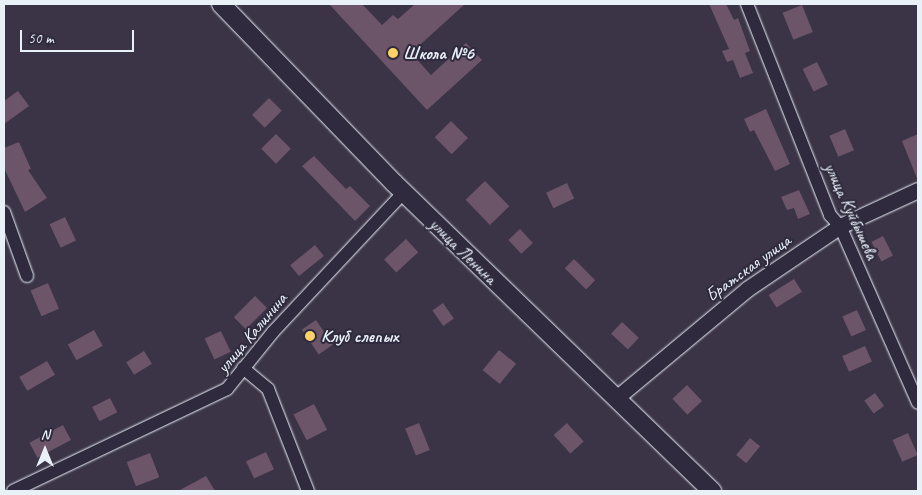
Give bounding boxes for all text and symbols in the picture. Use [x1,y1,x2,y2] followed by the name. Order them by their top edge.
[22,20,136,52] scale bar
[28,29,54,48] text: 50 m
[403,42,474,64] place label: Школа №6
[387,47,399,59] marker: Школа №6
[819,159,883,263] street label: улица Куйбышева
[425,214,501,288] street label: улица Ленина
[701,230,795,306] street label: Братская улица
[212,288,292,378] street label: улица Калинина
[321,325,396,347] place label: Клуб слепых
[303,329,317,343] marker: Клуб слепых
[20,425,70,475] north arrow
[41,426,49,443] text: N

